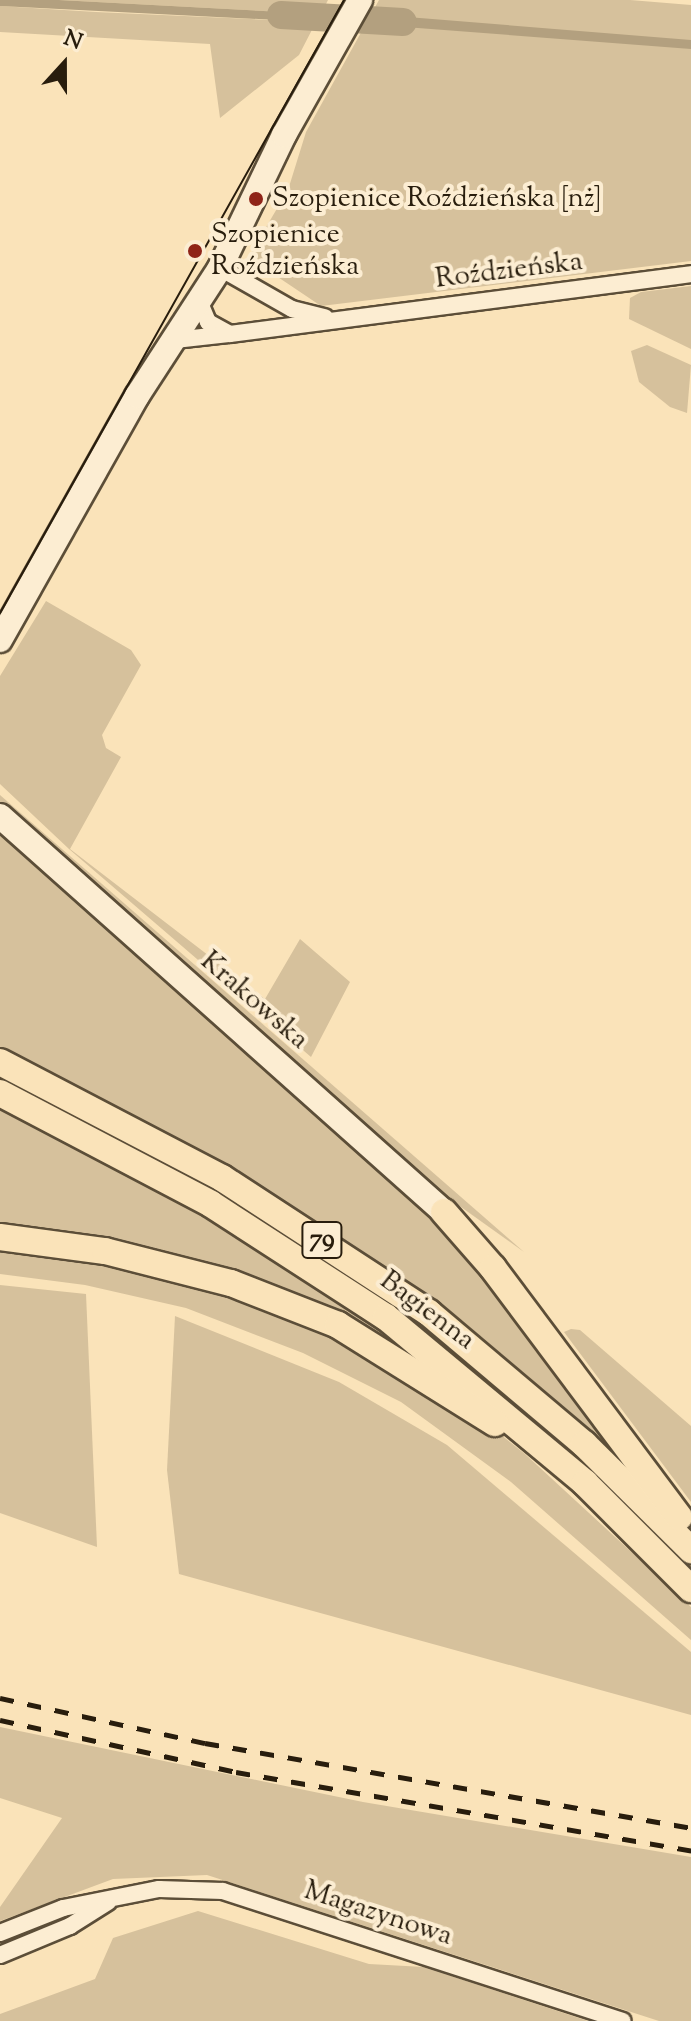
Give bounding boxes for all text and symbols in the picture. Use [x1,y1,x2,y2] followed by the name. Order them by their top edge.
[24,24,104,104] north arrow
[59,24,87,60] text: N
[272,182,601,216] place label: Szopienice Roździeńska [nż]
[247,190,265,208] marker: Szopienice Roździeńska [nż]
[211,218,359,284] place label: Szopienice Roździeńska
[186,242,204,260] marker: Szopienice Roździeńska
[433,245,585,297] street label: Roździeńska
[193,945,315,1057] street label: Krakowska
[300,1218,344,1262] road number: 79
[373,1264,481,1358] street label: Bagienna
[300,1874,456,1954] street label: Magazynowa

